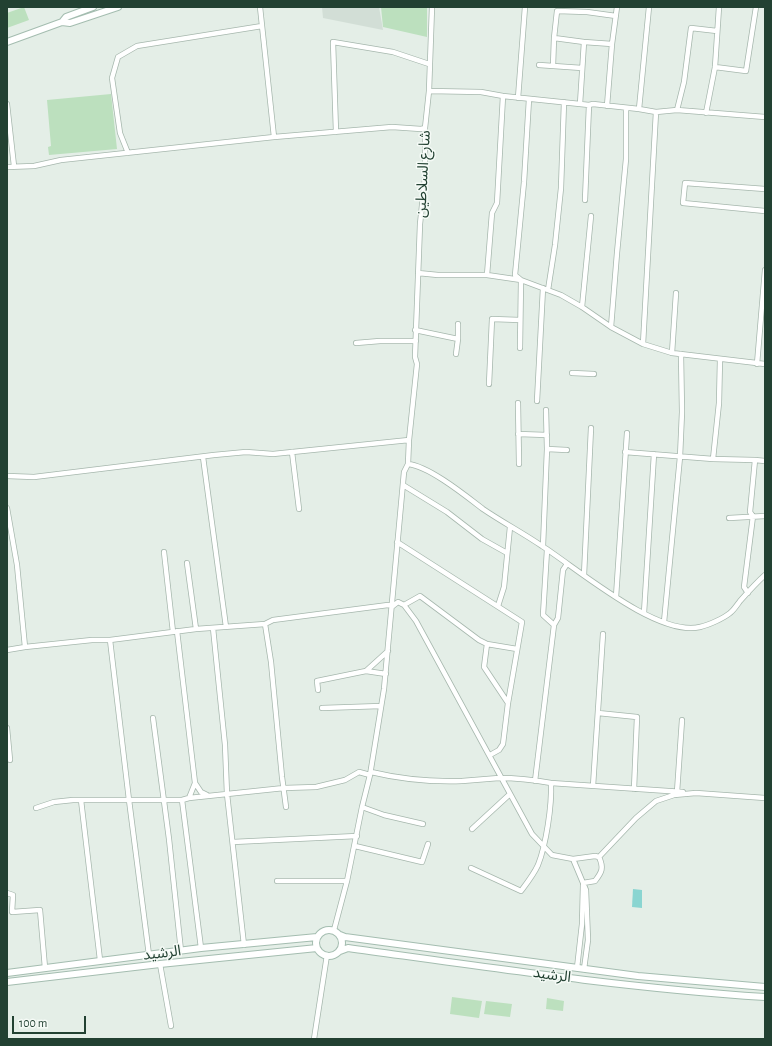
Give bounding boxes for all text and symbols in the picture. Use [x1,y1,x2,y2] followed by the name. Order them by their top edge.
[412,130,434,218] street label: شارع السلاطين
[142,942,182,964] street label: الرشيد
[532,963,572,987] street label: الرشيد
[14,1008,88,1034] scale bar
[19,1017,47,1029] text: 100 m

